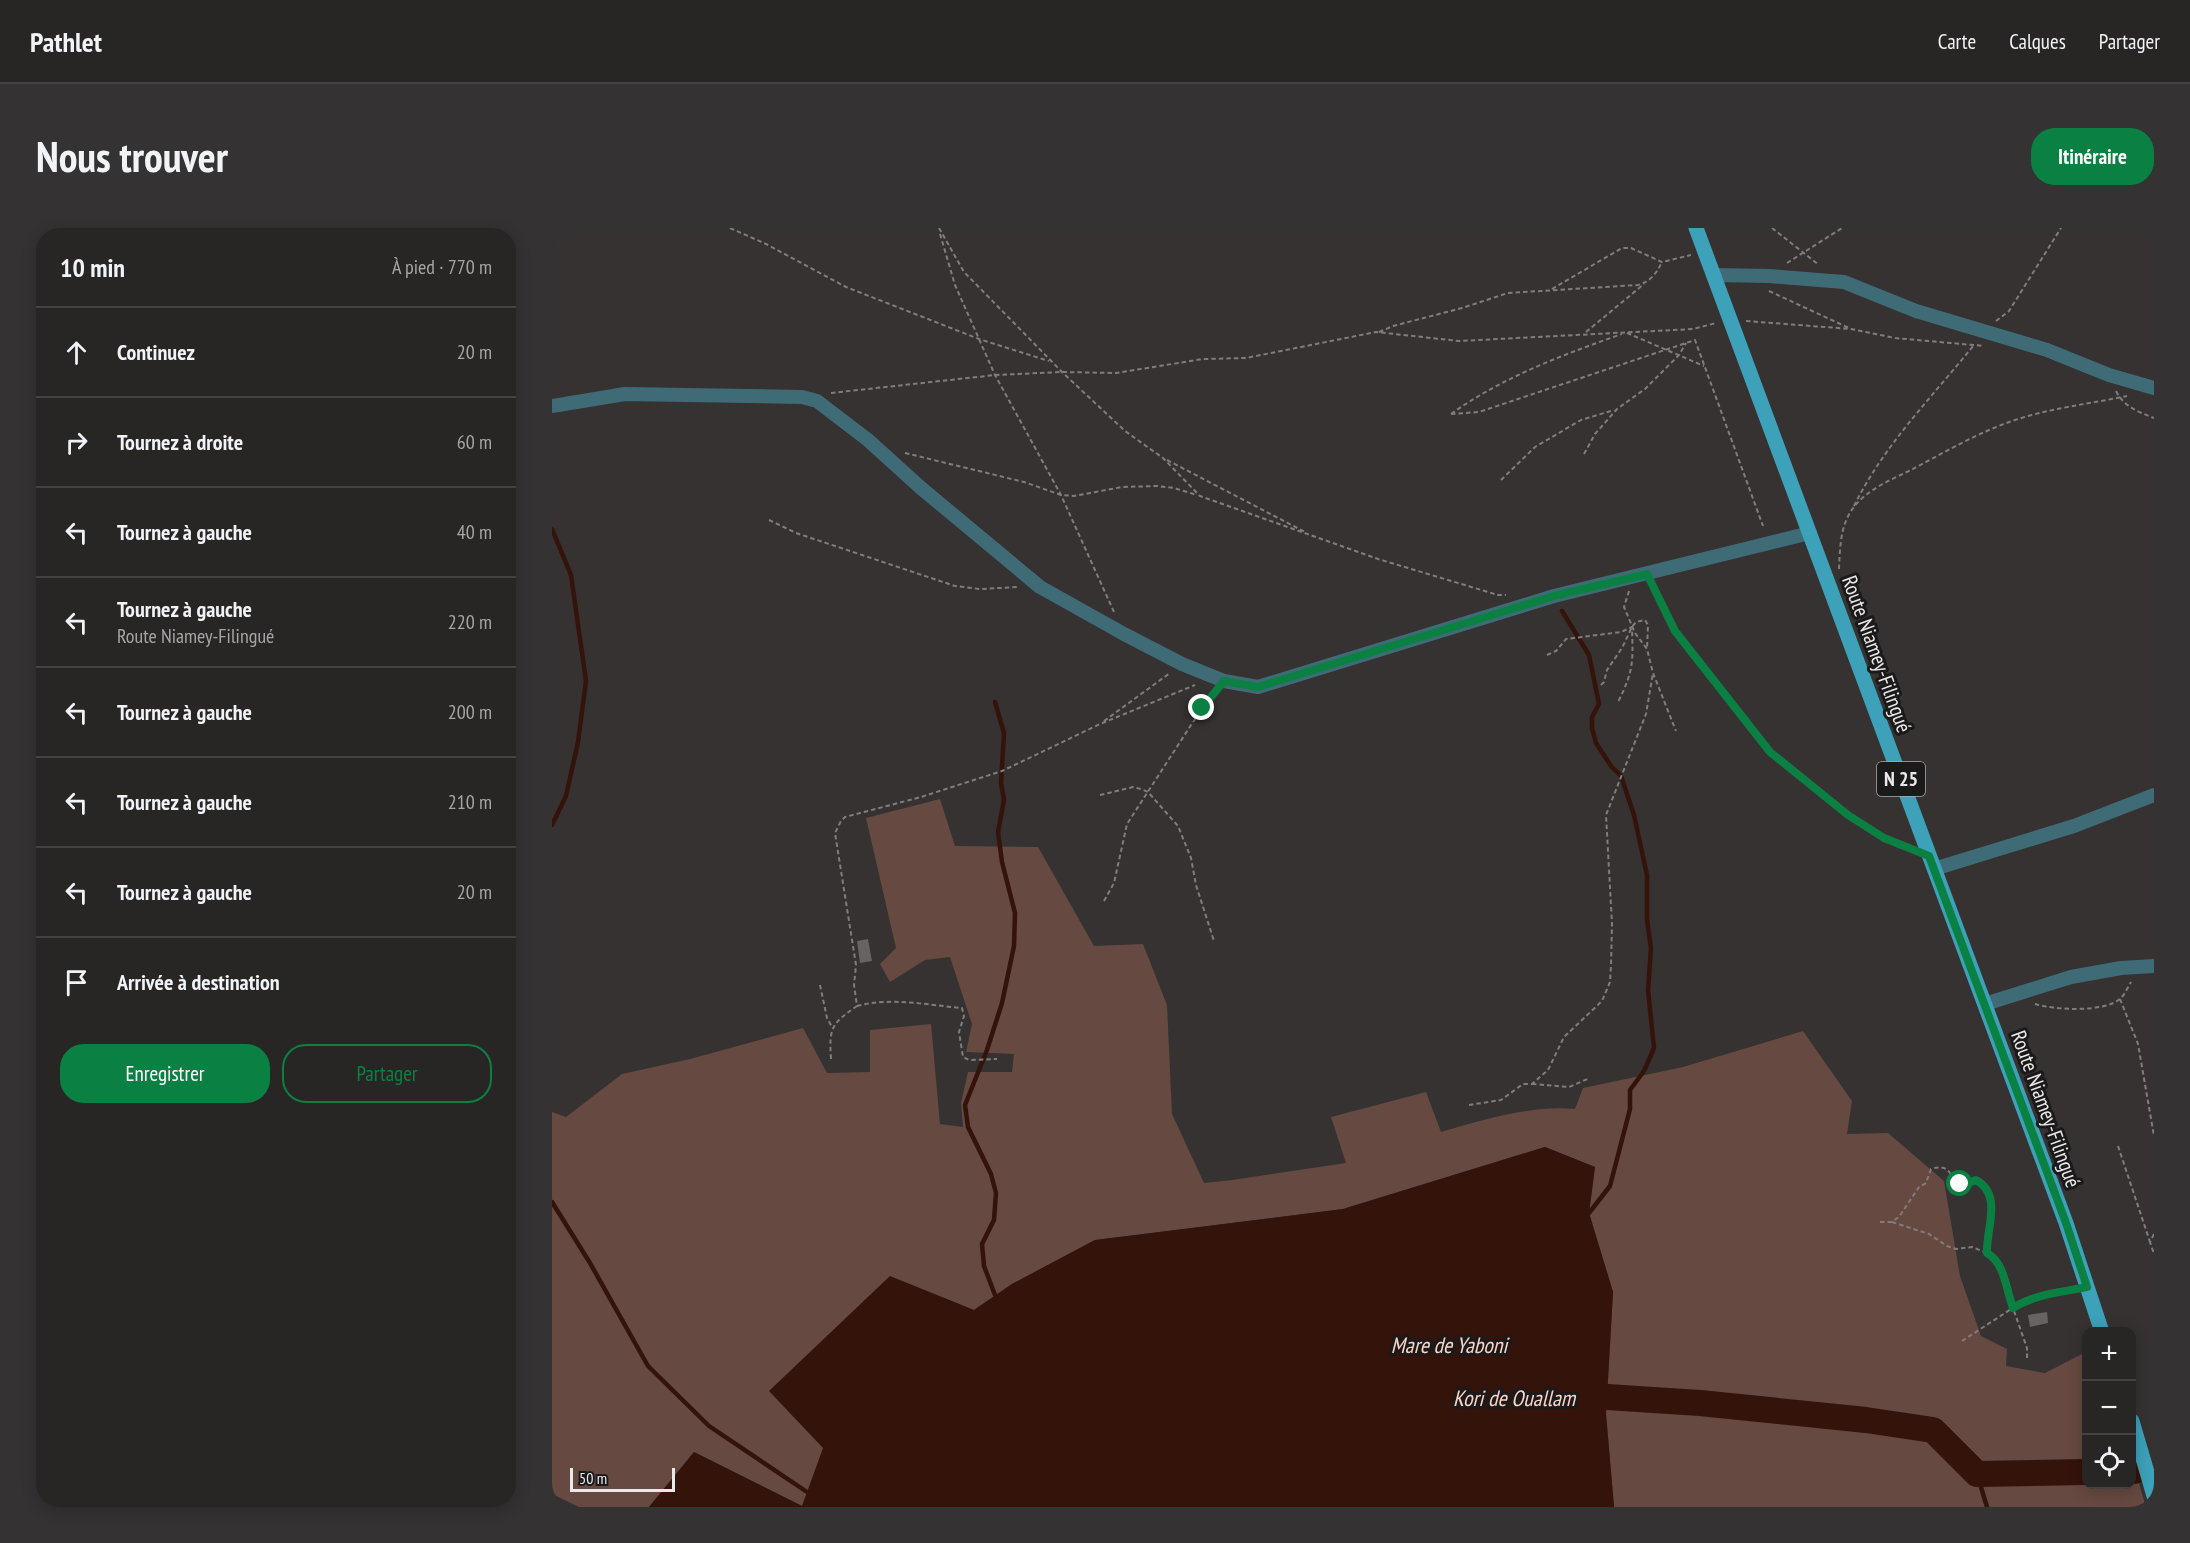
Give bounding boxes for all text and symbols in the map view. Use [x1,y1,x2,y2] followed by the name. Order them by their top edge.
[30,23,102,60] text: Pathlet
[1938,28,1976,55] text: Carte
[2009,28,2066,55] text: Calques
[2099,28,2160,55] text: Partager
[2031,128,2154,185] button: Itinéraire
[36,129,228,184] text: Nous trouver
[60,251,125,284] text: 10 min
[392,254,492,280] text: À pied · 770 m
[60,336,93,369] icon: ahead
[117,338,195,366] text: Continuez
[457,339,492,365] text: 20 m
[60,426,93,459] icon: right
[117,428,243,456] text: Tournez à droite
[457,429,492,455] text: 60 m
[60,516,93,549] icon: left
[117,518,252,546] text: Tournez à gauche
[457,519,492,545] text: 40 m
[1836,572,1918,736] street label: Route Niamey-Filingué
[117,595,252,623] text: Tournez à gauche
[60,606,93,639] icon: left
[448,609,492,635] text: 220 m
[117,623,274,649] text: Route Niamey-Filingué
[1188,694,1214,720] route end
[60,696,93,729] icon: left
[117,698,252,726] text: Tournez à gauche
[448,699,492,725] text: 200 m
[1877,762,1925,796] road number: N 25
[60,786,93,819] icon: left
[117,788,252,816] text: Tournez à gauche
[448,789,492,815] text: 210 m
[60,876,93,909] icon: left
[117,878,252,906] text: Tournez à gauche
[457,879,492,905] text: 20 m
[60,966,93,999] icon: arrive
[117,968,280,996] text: Arrivée à destination
[2005,1027,2087,1191] street label: Route Niamey-Filingué
[60,1044,270,1103] button: Enregistrer
[282,1044,492,1103] button: Partager
[1946,1170,1972,1196] route start
[2082,1327,2136,1489] map controls
[2082,1327,2136,1381] button: +
[1391,1331,1510,1359] water label: Mare de Yaboni
[2082,1381,2136,1435] button: −
[1453,1384,1577,1412] water label: Kori de Ouallam
[2082,1435,2136,1489] button: locate
[570,1465,675,1492] scale bar
[579,1468,607,1488] text: 50 m

